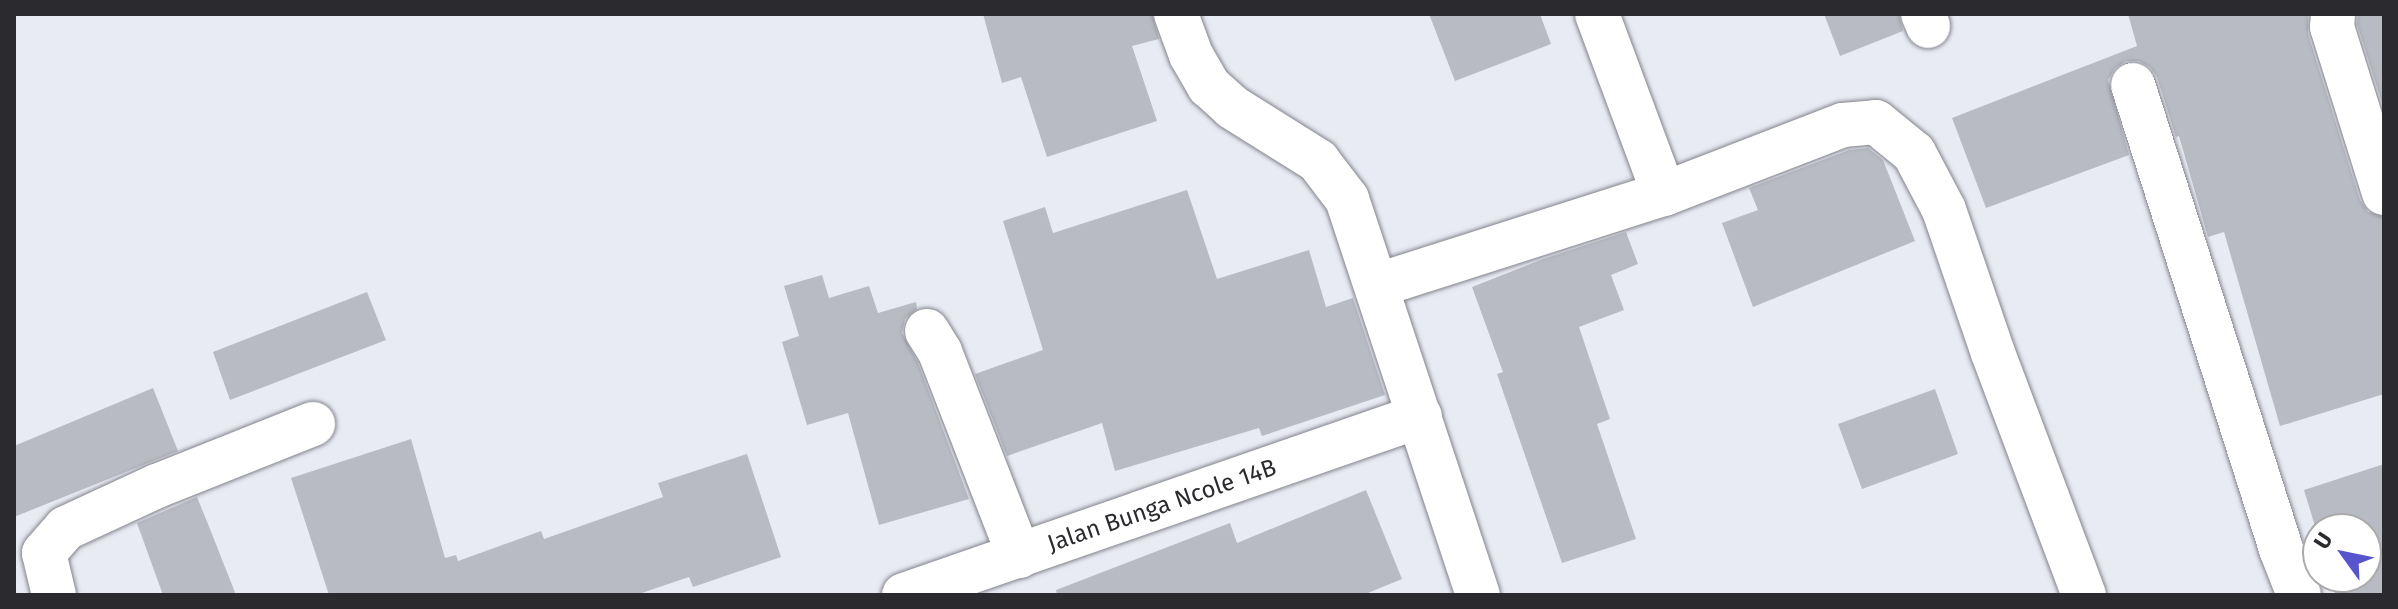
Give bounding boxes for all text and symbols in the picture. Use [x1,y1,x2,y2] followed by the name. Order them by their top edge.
[1044,453,1280,559] street label: Jalan Bunga Ncole 14B
[2302,513,2382,593] north arrow
[2308,527,2338,554] text: U

